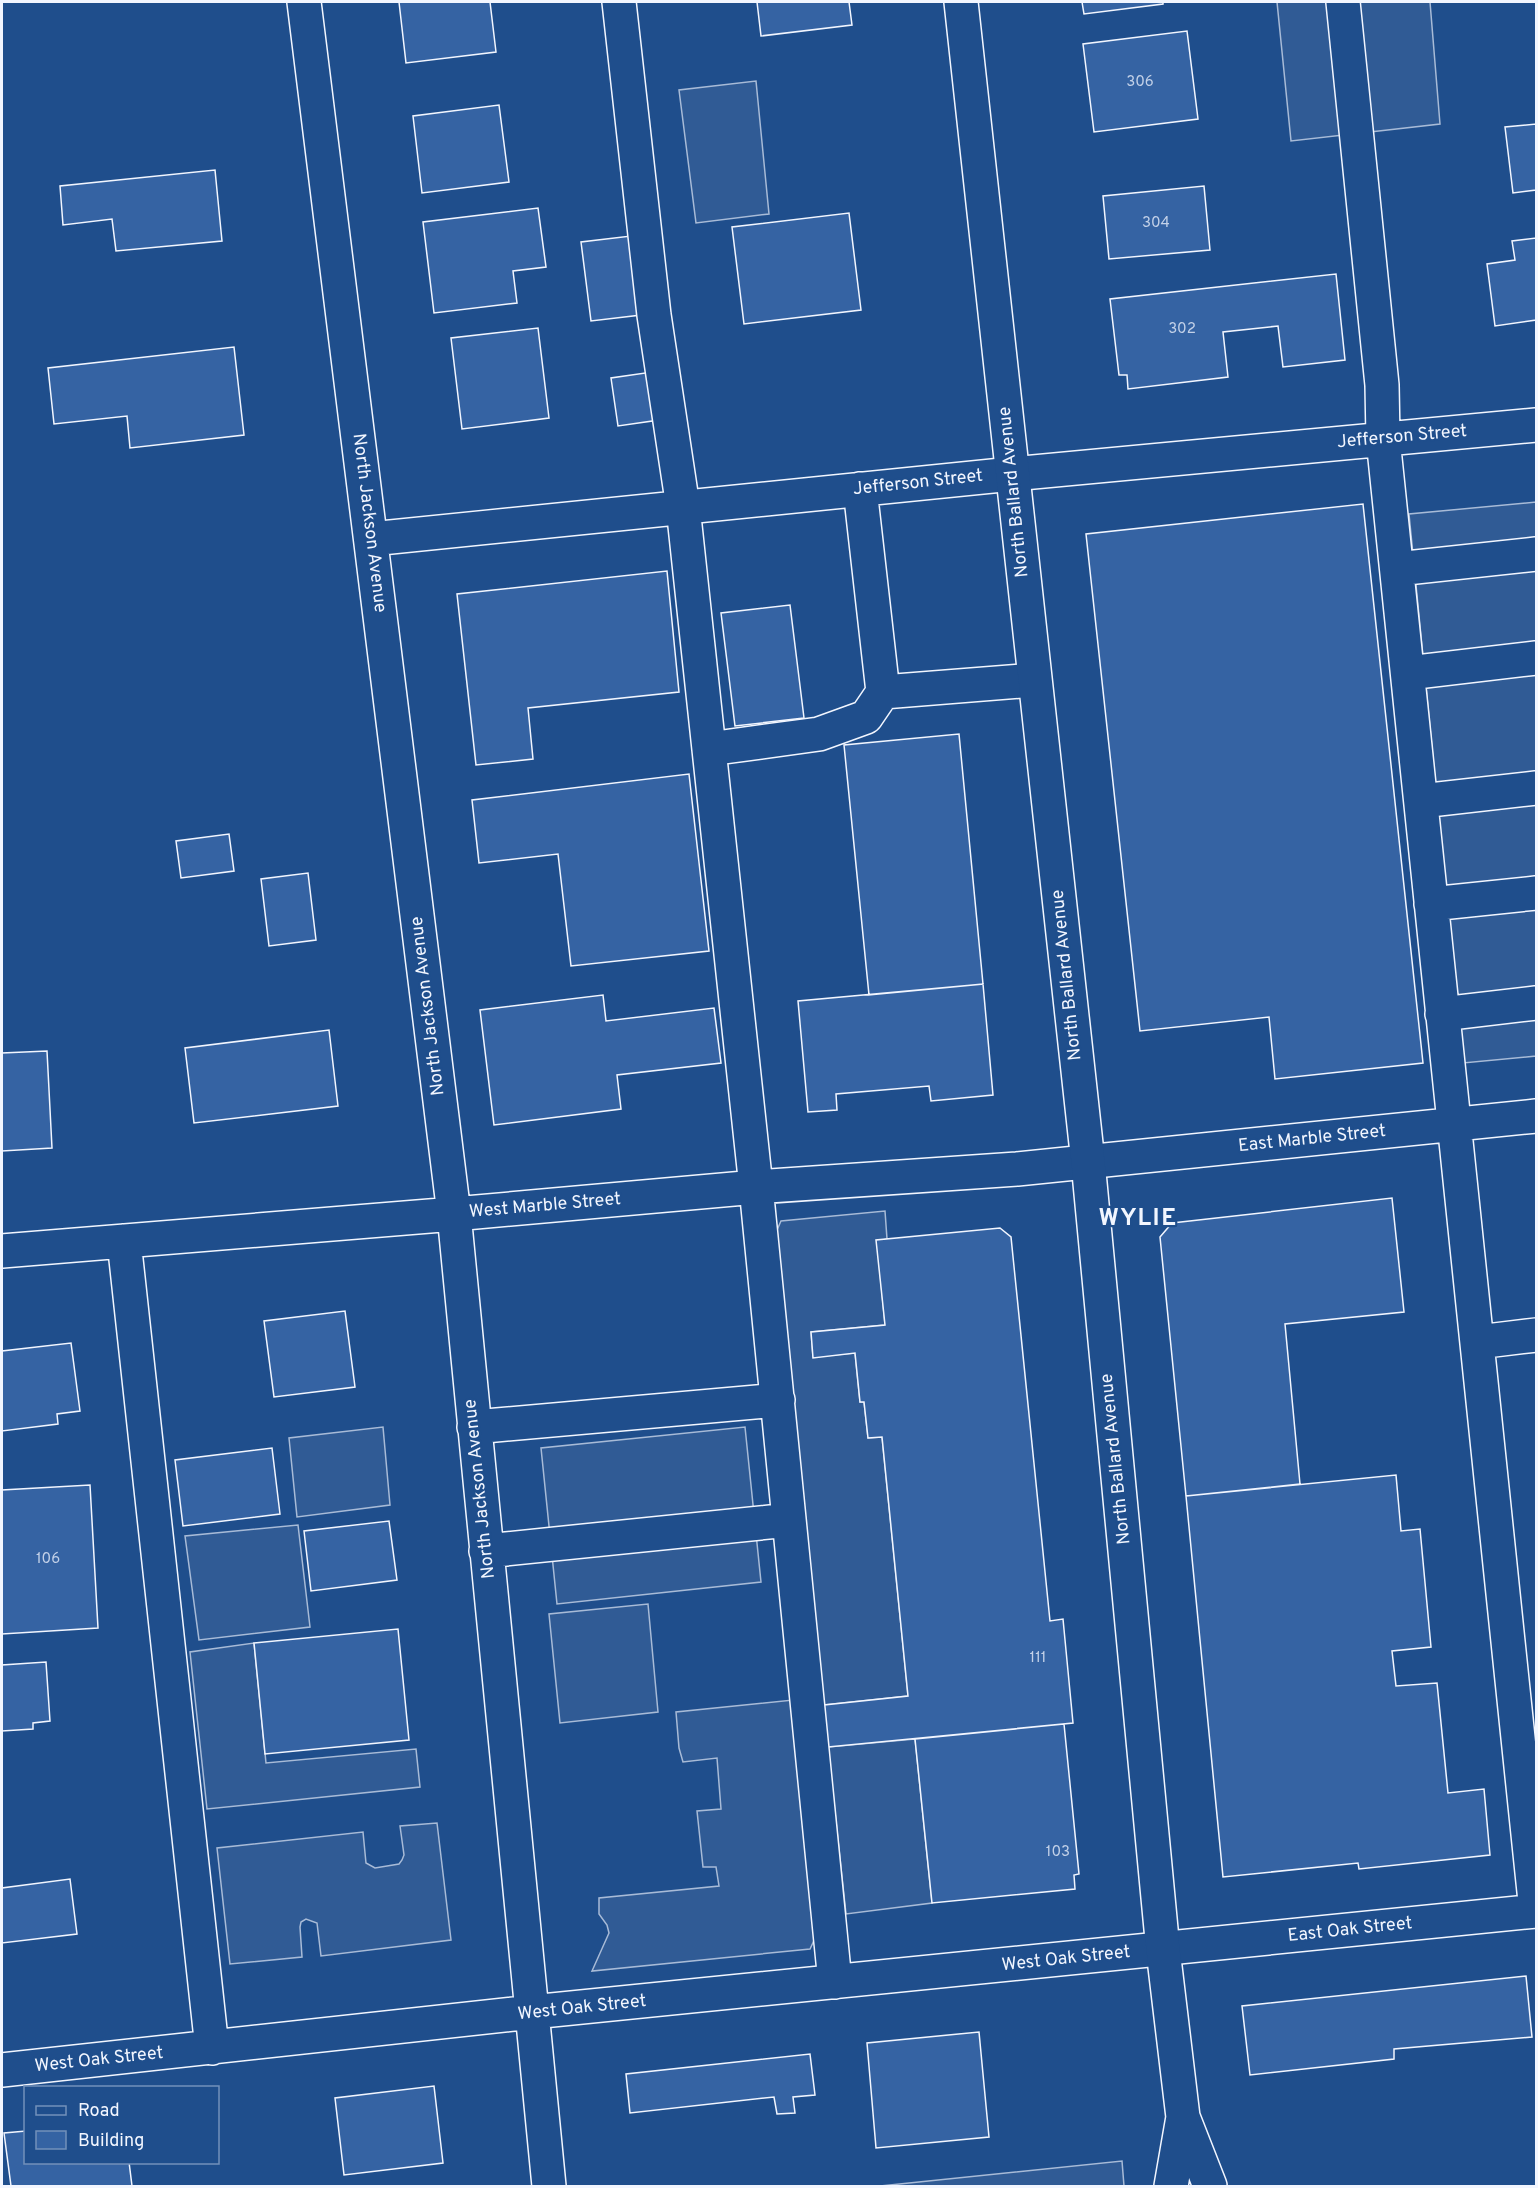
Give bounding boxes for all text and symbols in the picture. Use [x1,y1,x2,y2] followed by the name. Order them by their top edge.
[1126,73,1154,92] house number: 306
[1142,214,1170,233] house number: 304
[1168,320,1196,339] house number: 302
[994,405,1034,579] street label: North Ballard Avenue
[1336,420,1468,454] street label: Jefferson Street
[347,432,391,614] street label: North Jackson Avenue
[852,465,984,501] street label: Jefferson Street
[1047,888,1087,1062] street label: North Ballard Avenue
[406,915,450,1097] street label: North Jackson Avenue
[1237,1120,1387,1158] street label: East Marble Street
[468,1188,622,1224] street label: West Marble Street
[1098,1204,1178,1234] district label: WYLIE
[1096,1372,1136,1546] street label: North Ballard Avenue
[459,1398,501,1580] street label: North Jackson Avenue
[36,1550,60,1569] house number: 106
[1030,1649,1046,1668] house number: 111
[1046,1843,1070,1862] house number: 103
[1287,1912,1413,1948] street label: East Oak Street
[1001,1941,1131,1977] street label: West Oak Street
[517,1990,647,2026] street label: West Oak Street
[34,2042,164,2078] street label: West Oak Street
[24,2086,219,2164] legend
[78,2100,120,2123] text: Road
[78,2130,144,2153] text: Building

